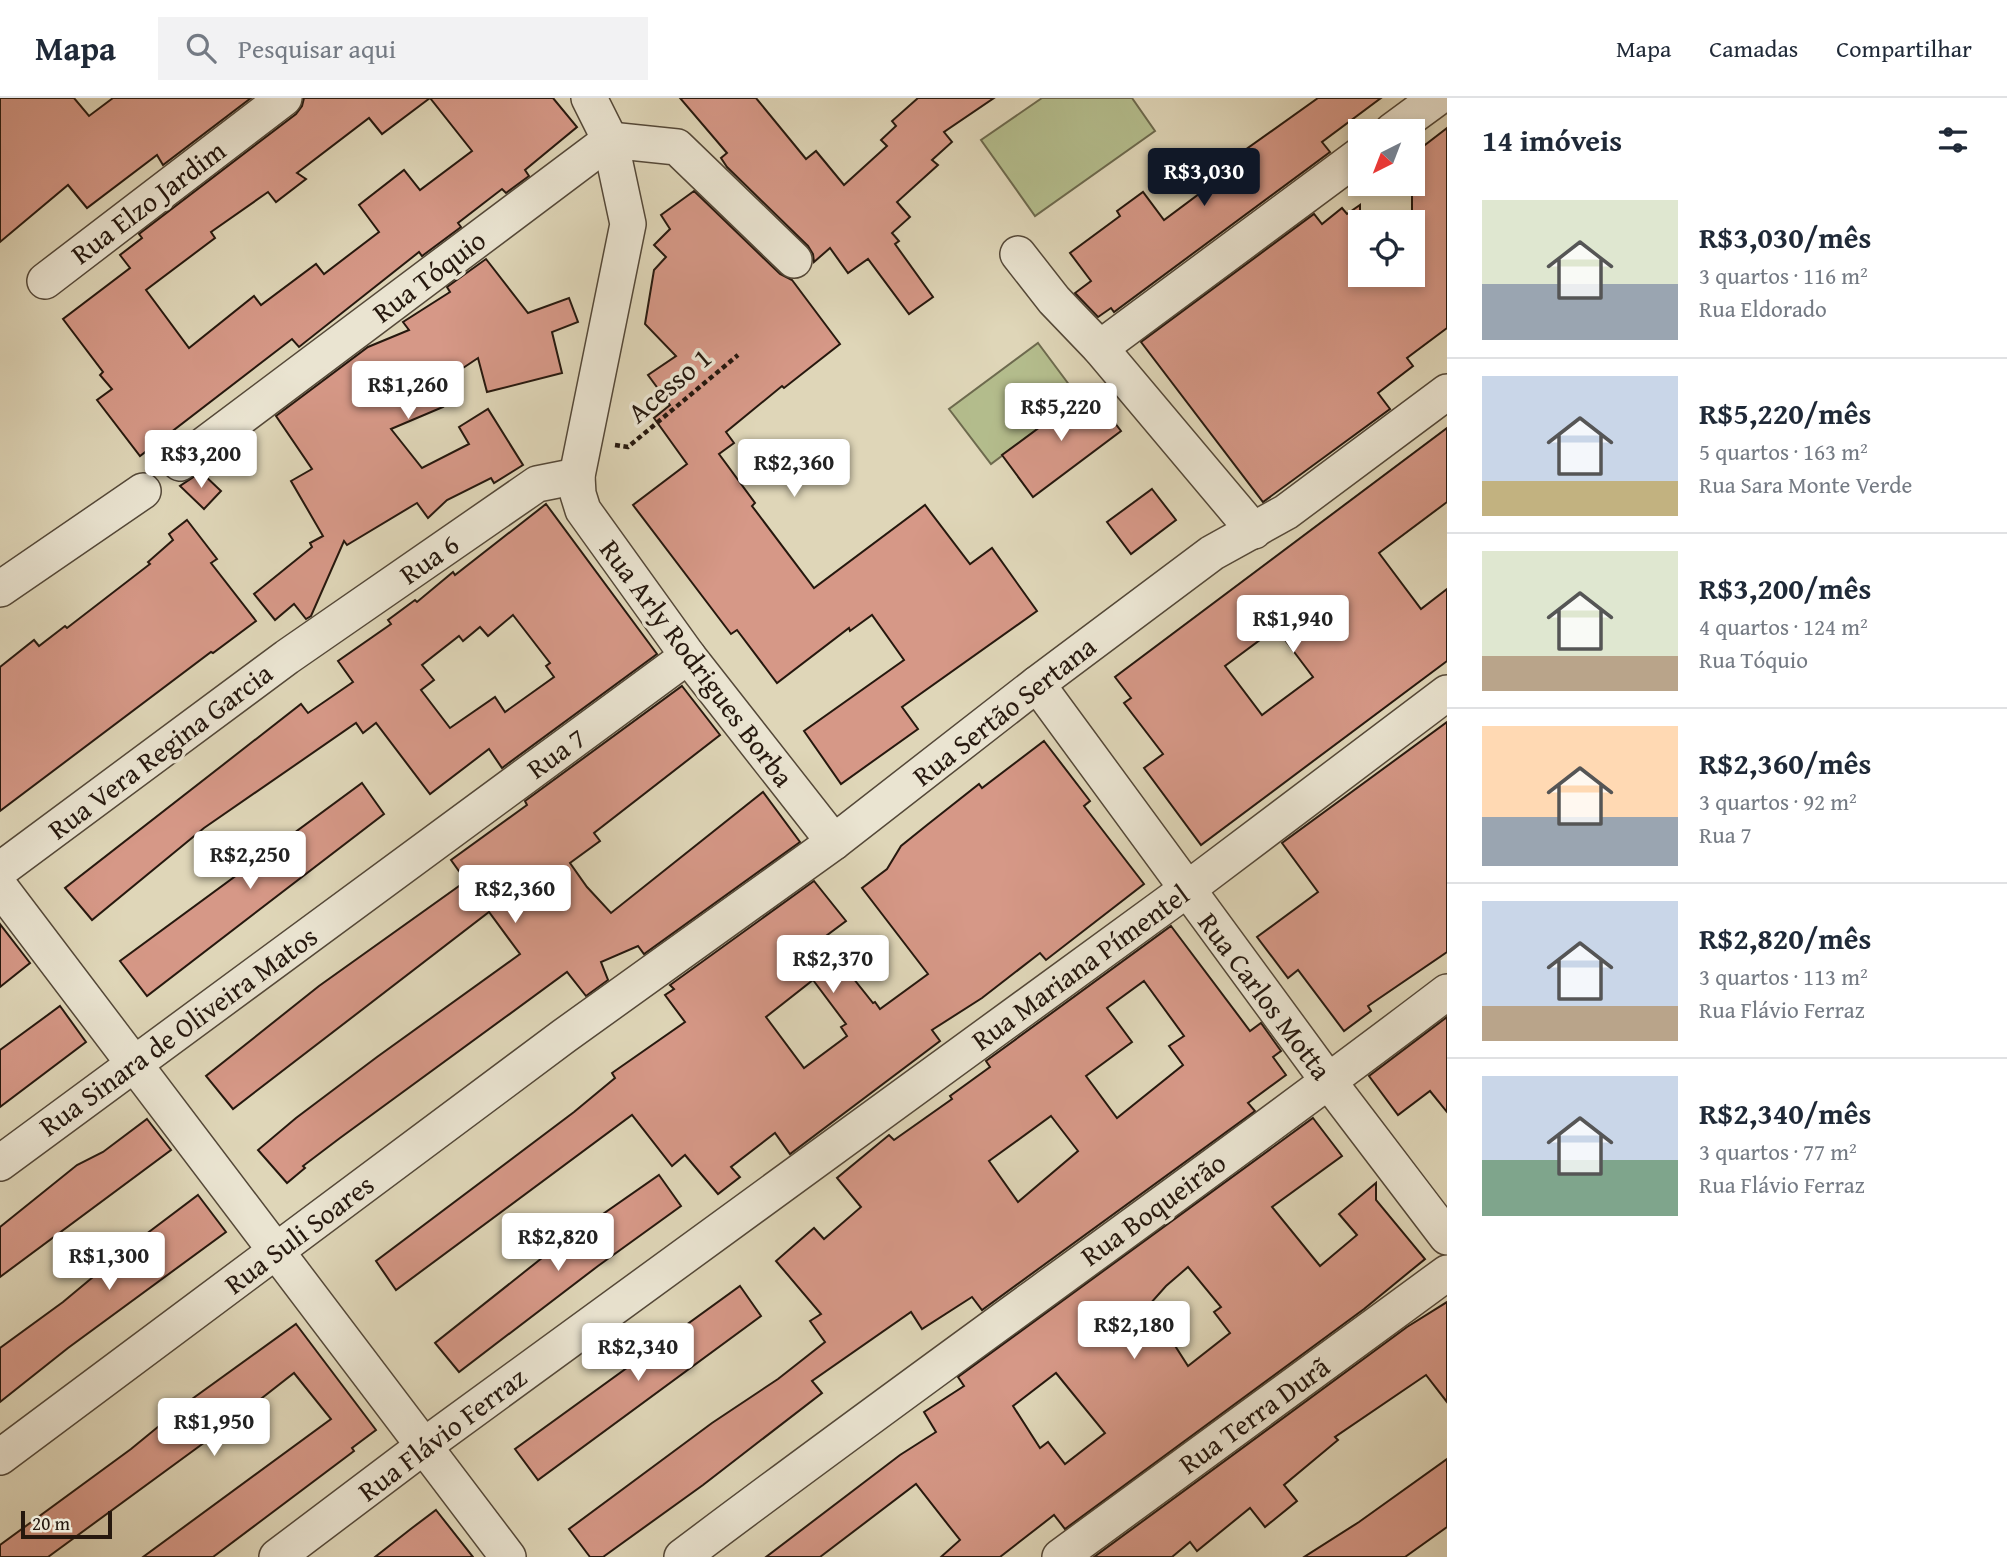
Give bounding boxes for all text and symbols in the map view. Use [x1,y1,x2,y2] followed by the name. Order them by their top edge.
[158,17,648,80] search box
[35,24,116,72] text: Mapa
[182,29,220,67] icon: search
[238,29,396,68] text: Pesquisar aqui
[1616,31,1671,66] text: Mapa
[1709,31,1798,66] text: Camadas
[1836,31,1972,66] text: Compartilhar
[1482,118,1622,162] text: 14 imóveis
[1348,119,1424,196] north arrow
[1348,119,1425,287] map controls
[1934,121,1972,159] icon: filters
[62,130,234,273] street label: Rua Elzo Jardim
[1139,148,1269,208] pin: R$3,030
[1164,154,1244,187] text: R$3,030
[1348,210,1425,287] button: locate
[1699,215,1871,259] text: R$3,030/mês
[363,219,494,332] street label: Rua Tóquio
[1538,228,1622,312] icon: home
[1699,259,1868,292] text: 3 quartos · 116 m²
[1699,292,1827,325] text: Rua Eldorado
[618,337,720,432] street label: Acesso 1
[343,362,473,421] pin: R$1,260
[368,367,448,400] text: R$1,260
[996,384,1126,443] pin: R$5,220
[1021,389,1101,422] text: R$5,220
[1699,391,1871,435] text: R$5,220/mês
[1538,404,1622,488] icon: home
[136,430,266,490] pin: R$3,200
[1699,435,1868,468] text: 5 quartos · 163 m²
[161,436,241,469] text: R$3,200
[729,440,859,499] pin: R$2,360
[754,445,834,478] text: R$2,360
[1699,468,1912,501] text: Rua Sara Monte Verde
[391,523,467,594] street label: Rua 6
[591,530,805,796] street label: Rua Arly Rodrigues Borba
[1699,566,1871,610] text: R$3,200/mês
[1538,579,1622,663] icon: home
[1228,596,1358,655] pin: R$1,940
[1253,601,1333,634] text: R$1,940
[1699,610,1868,643] text: 4 quartos · 124 m²
[903,625,1105,795] street label: Rua Sertão Sertana
[1699,643,1808,676] text: Rua Tóquio
[39,652,281,849] street label: Rua Vera Regina Garcia
[518,717,594,788] street label: Rua 7
[1699,741,1871,785] text: R$2,360/mês
[1538,754,1622,838] icon: home
[1699,785,1857,818] text: 3 quartos · 92 m²
[1699,818,1752,851] text: Rua 7
[185,832,315,891] pin: R$2,250
[210,837,290,870] text: R$2,250
[450,866,580,925] pin: R$2,360
[475,871,555,904] text: R$2,360
[962,873,1197,1060] street label: Rua Mariana Pímentel
[1189,903,1343,1089] street label: Rua Carlos Motta
[30,915,325,1146] street label: Rua Sinara de Oliveira Matos
[1699,916,1871,960] text: R$2,820/mês
[1538,929,1622,1013] icon: home
[768,936,898,995] pin: R$2,370
[793,941,873,974] text: R$2,370
[1699,960,1868,993] text: 3 quartos · 113 m²
[1699,993,1865,1026] text: Rua Flávio Ferraz
[1699,1091,1871,1135] text: R$2,340/mês
[1538,1104,1622,1188] icon: home
[1699,1135,1857,1168] text: 3 quartos · 77 m²
[1072,1142,1234,1275] street label: Rua Boqueirão
[215,1164,382,1304] street label: Rua Suli Soares
[1699,1168,1865,1201] text: Rua Flávio Ferraz
[493,1214,623,1273] pin: R$2,820
[518,1219,598,1252] text: R$2,820
[44,1232,174,1292] pin: R$1,300
[69,1238,149,1271] text: R$1,300
[1069,1302,1199,1361] pin: R$2,180
[1094,1307,1174,1340] text: R$2,180
[573,1324,703,1383] pin: R$2,340
[598,1329,678,1362] text: R$2,340
[1170,1345,1338,1483] street label: Rua Terra Durã
[349,1357,535,1511] street label: Rua Flávio Ferraz
[149,1398,279,1458] pin: R$1,950
[174,1404,254,1437] text: R$1,950
[21,1508,112,1540] scale bar
[32,1509,70,1537] text: 20 m

